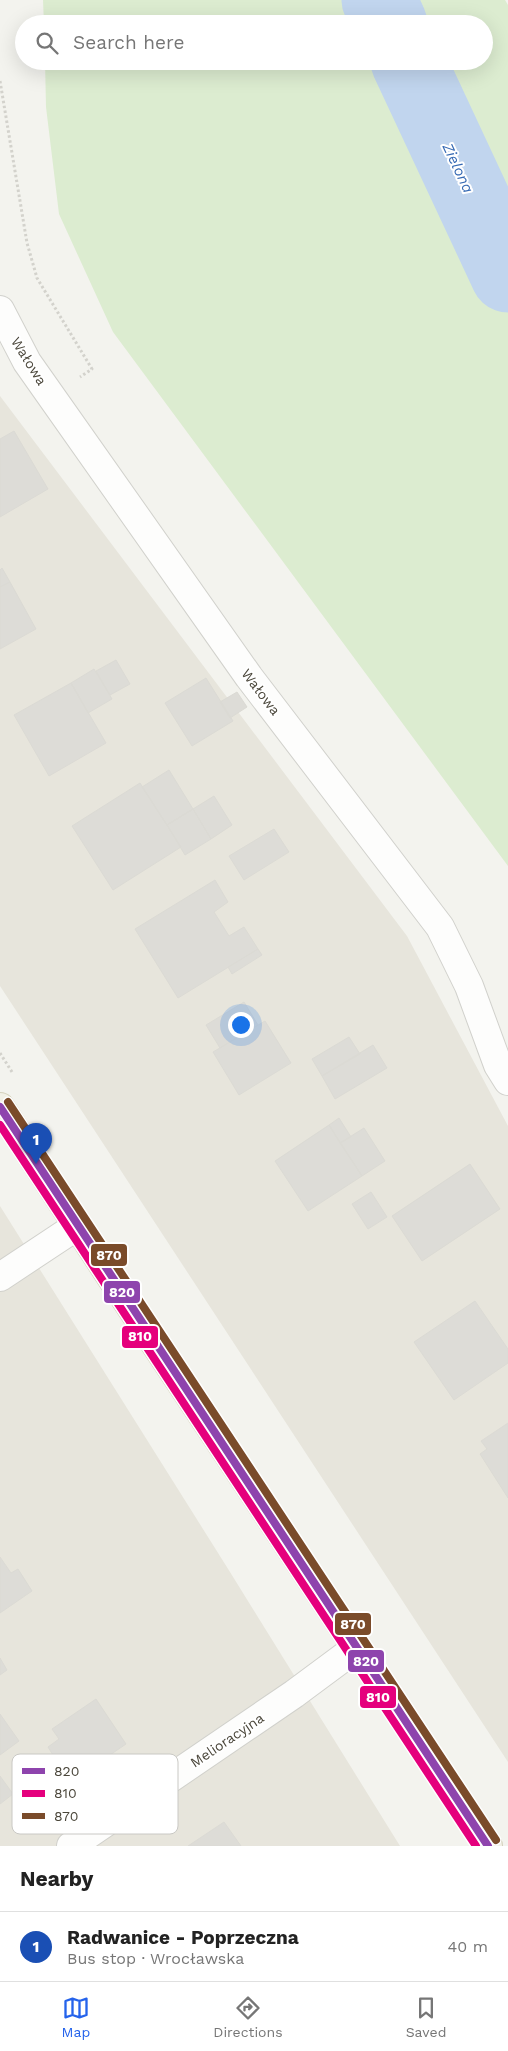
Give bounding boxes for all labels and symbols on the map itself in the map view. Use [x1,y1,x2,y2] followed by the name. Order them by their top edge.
[438,139,477,196] water label: Zielona
[8,334,50,388] street label: Wałowa
[238,666,284,718] street label: Wałowa
[228,1012,254,1038] your location
[20,1123,52,1164] pin: 1
[90,1243,128,1267] line badge: 870
[96,1247,122,1263] text: 870
[103,1280,141,1304] line badge: 820
[109,1284,135,1300] text: 820
[121,1325,159,1349] line badge: 810
[128,1328,152,1344] text: 810
[334,1612,372,1636] line badge: 870
[340,1616,366,1632] text: 870
[347,1649,385,1673] line badge: 820
[353,1653,379,1669] text: 820
[359,1685,397,1709] line badge: 810
[366,1689,390,1705] text: 810
[187,1710,267,1770] street label: Melioracyjna
[12,1754,178,1834] legend
[54,1763,80,1779] text: 820
[54,1785,77,1801] text: 810
[54,1808,78,1824] text: 870

